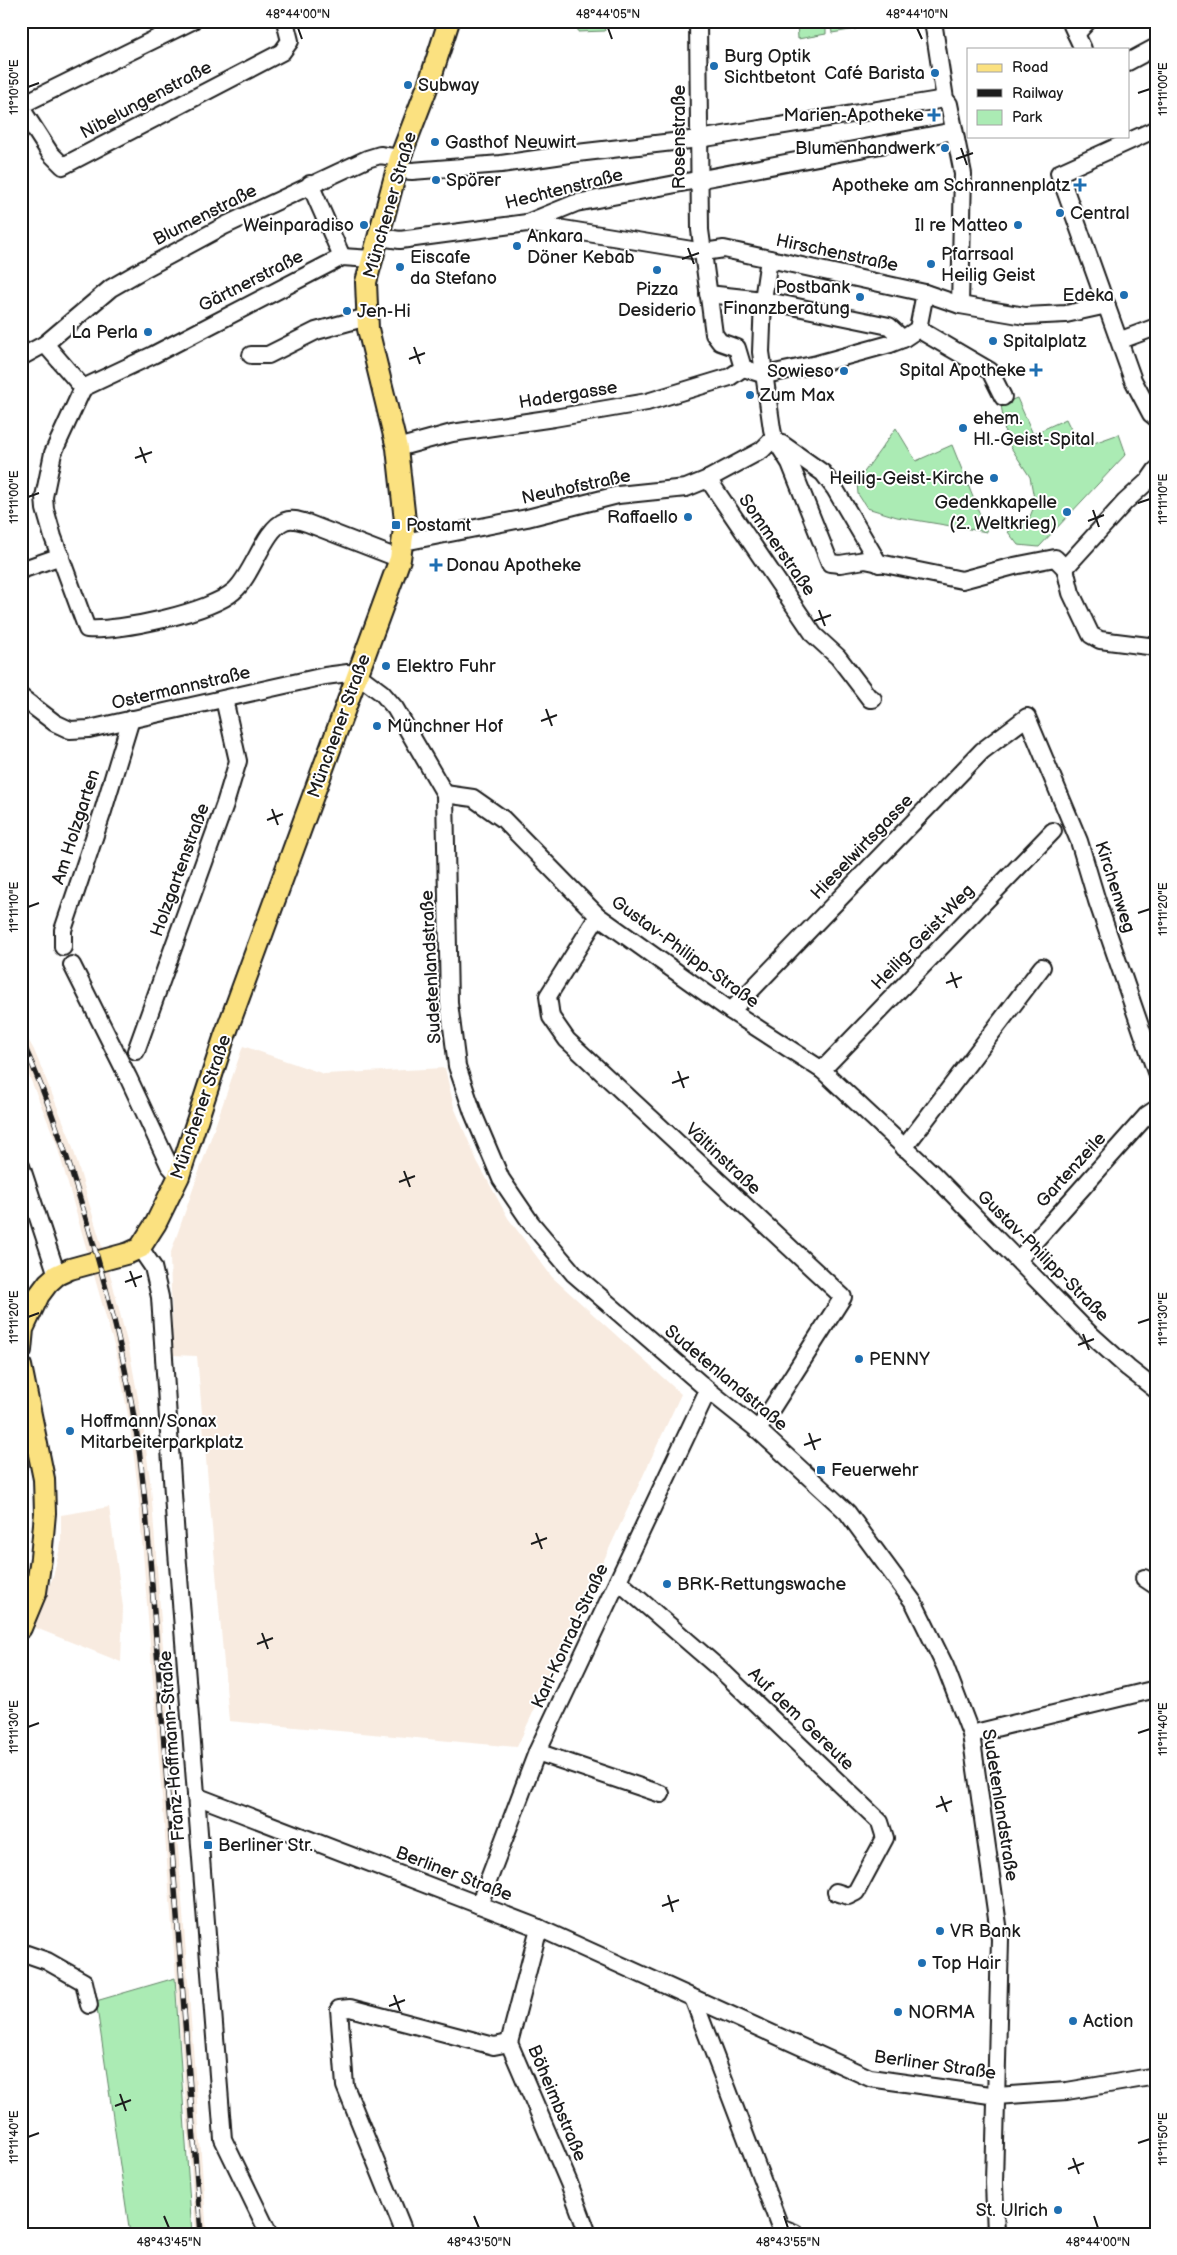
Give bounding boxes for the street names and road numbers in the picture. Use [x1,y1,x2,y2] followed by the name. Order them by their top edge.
[77,56,215,143] street label: Nibelungenstraße
[669,85,690,189] street label: Rosenstraße
[359,129,421,281] street label: Münchener Straße
[503,164,625,214] street label: Hechtenstraße
[150,180,261,250] street label: Blumenstraße
[774,230,900,276] street label: Hirschenstraße
[195,245,307,316] street label: Gärtnerstraße
[517,377,619,413] street label: Hadergasse
[520,465,633,509] street label: Neuhofstraße
[734,490,820,600] street label: Sommerstraße
[303,651,375,801] street label: Münchener Straße
[110,662,253,714] street label: Ostermannstraße
[48,767,104,887] street label: Am Holzgarten
[807,790,918,904] street label: Hieselwirtsgasse
[146,800,214,940] street label: Holzgartenstraße
[1090,838,1140,936] street label: Kirchenweg
[867,880,979,994] street label: Heilig-Geist-Weg
[416,889,446,1044] street label: Sudetenlandstraße
[607,891,763,1013] street label: Gustav-Philipp-Straße
[166,1032,236,1182] street label: Münchener Straße
[681,1119,765,1199] street label: Vältinstraße
[1032,1128,1110,1212] street label: Gartenzeile
[973,1186,1113,1326] street label: Gustav-Philipp-Straße
[660,1321,792,1436] street label: Sudetenlandstraße
[527,1560,613,1712] street label: Karl-Konrad-Straße
[155,1650,189,1842] street label: Franz-Hoffmann-Straße
[744,1663,858,1775] street label: Auf dem Gereute
[978,1727,1022,1883] street label: Sudetenlandstraße
[393,1842,515,1906] street label: Berliner Straße
[523,2042,591,2164] street label: Böheimbstraße
[873,2046,998,2084] street label: Berliner Straße

